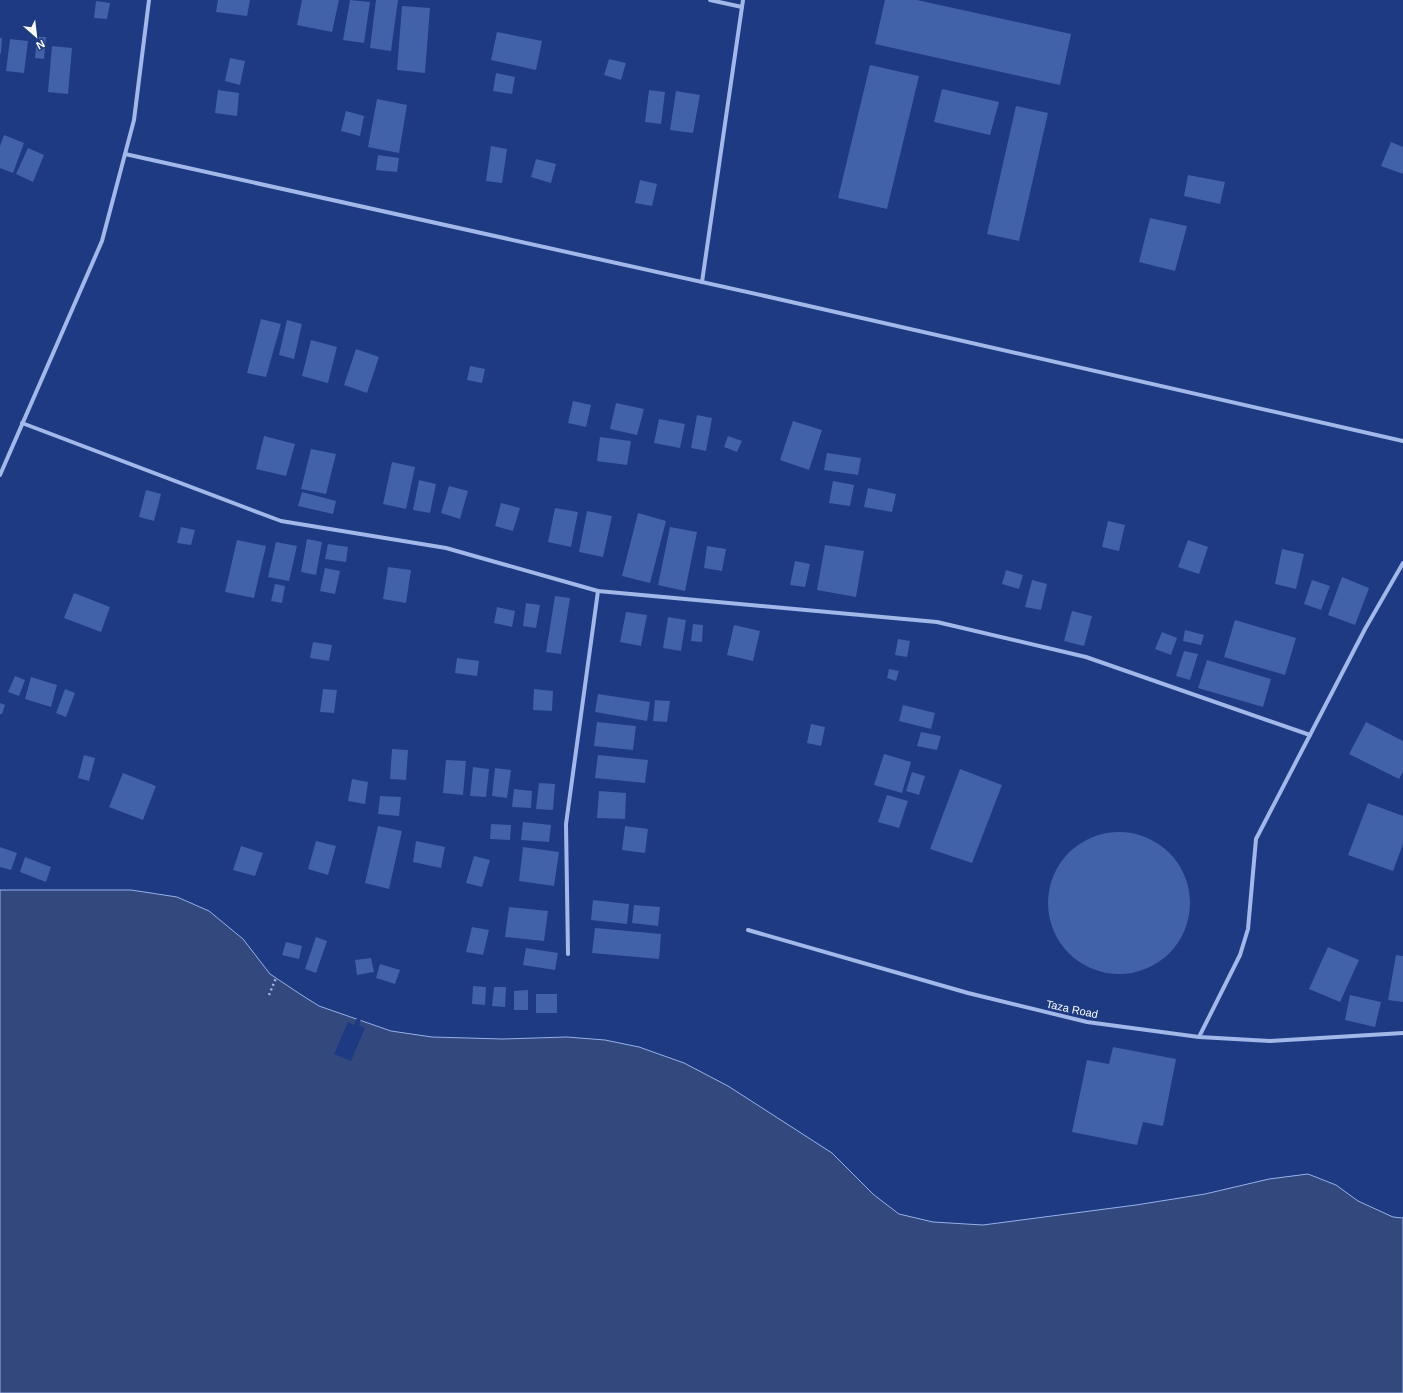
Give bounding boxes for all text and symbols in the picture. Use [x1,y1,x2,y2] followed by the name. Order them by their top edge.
[16,16,56,56] north arrow
[34,38,47,52] text: N
[1045,998,1099,1020] street label: Taza Road

